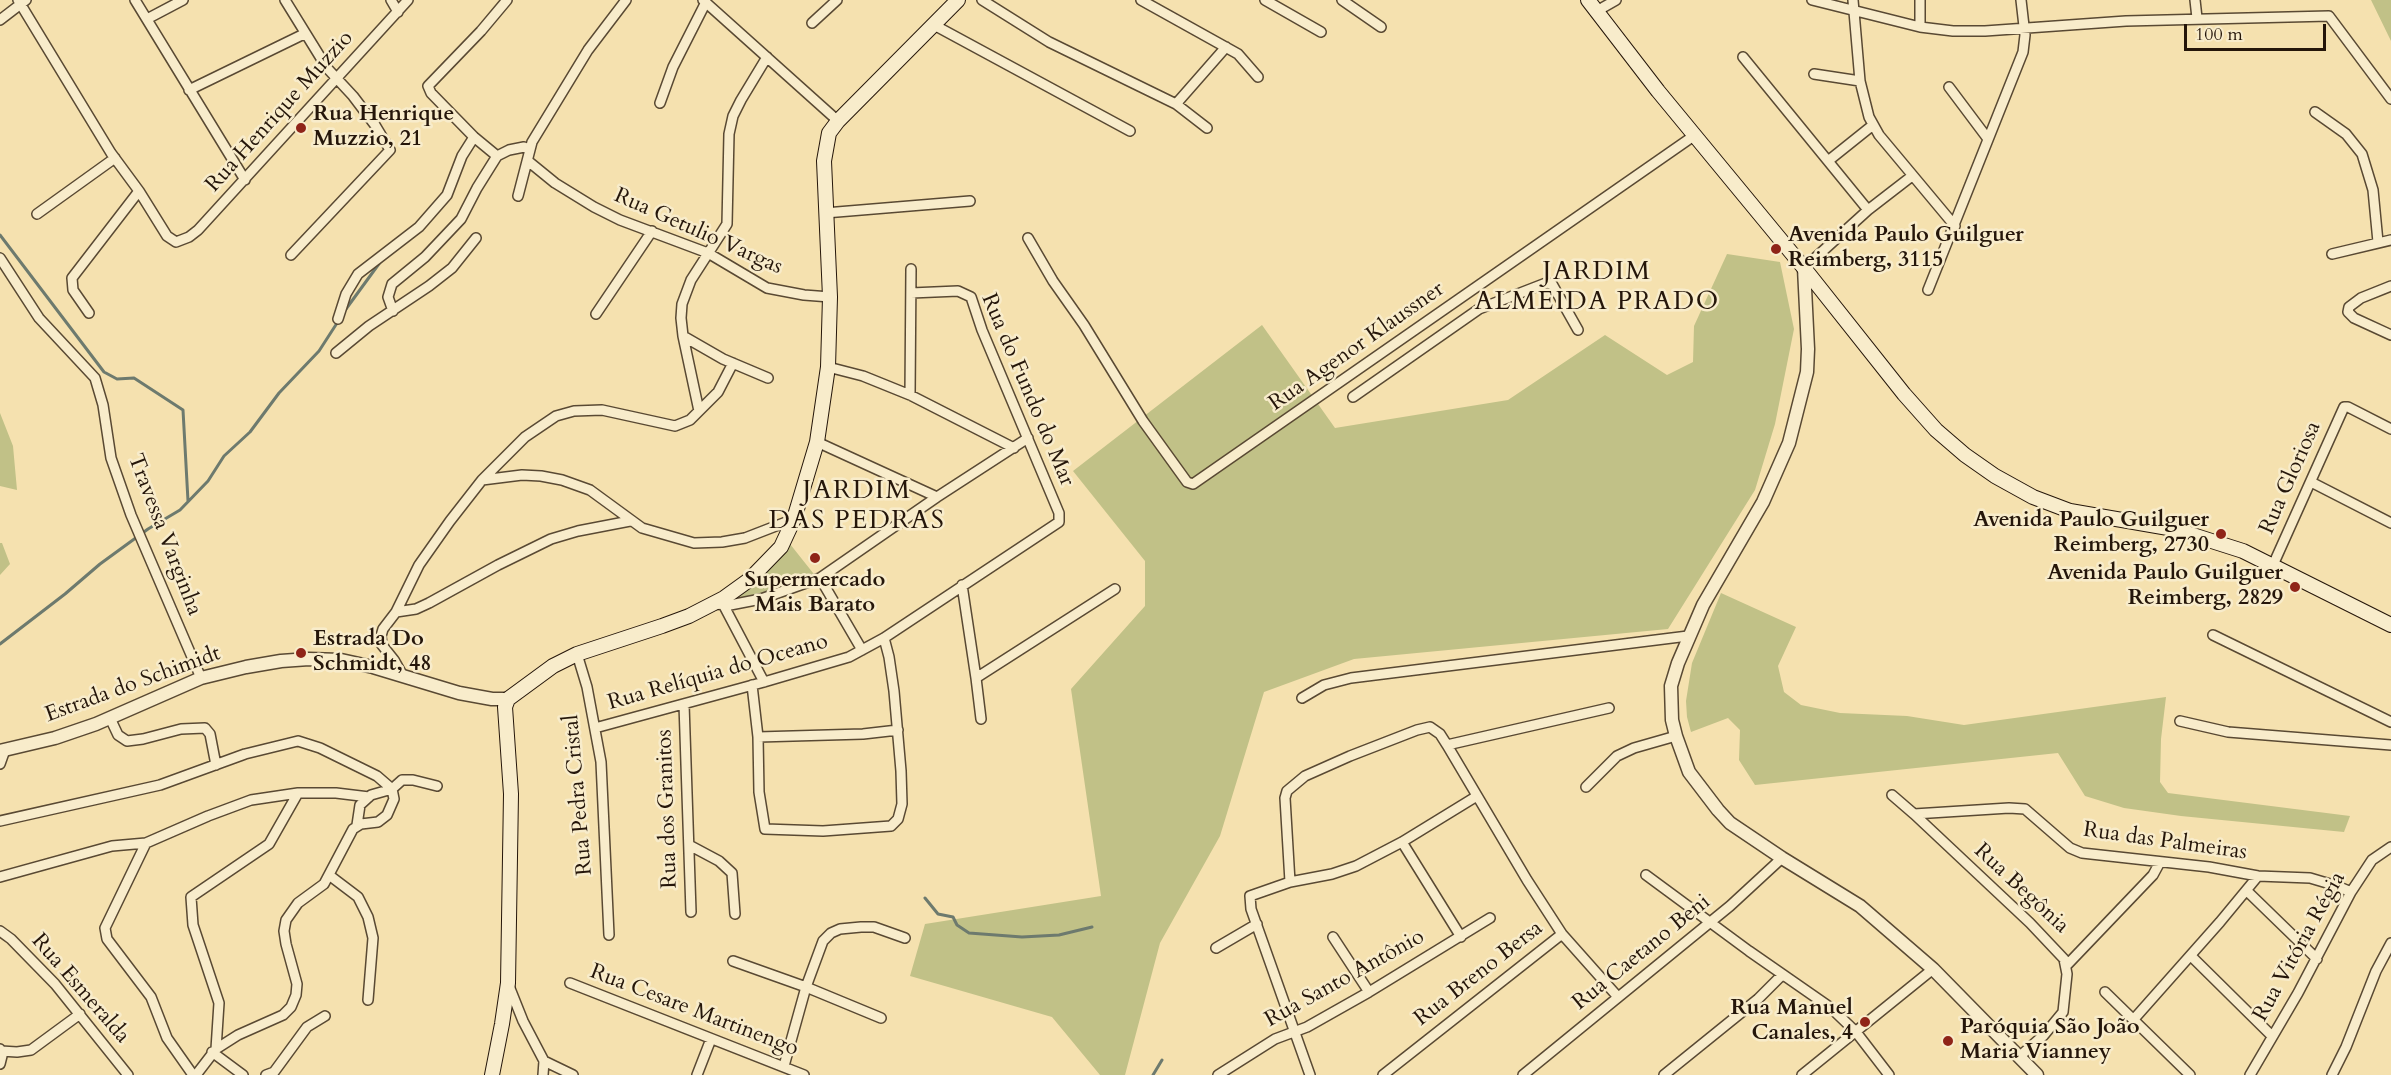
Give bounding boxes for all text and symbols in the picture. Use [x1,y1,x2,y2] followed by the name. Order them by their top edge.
[2187,12,2330,50] scale bar
[2195,22,2243,47] text: 100 m
[201,26,359,198] street label: Rua Henrique Muzzio
[313,102,454,154] place label: Rua Henrique Muzzio, 21
[294,121,308,135] marker: Rua Henrique Muzzio, 21
[610,183,786,281] street label: Rua Getulio Vargas
[1788,223,2024,274] place label: Avenida Paulo Guilguer Reimberg, 3115
[1769,242,1783,256] marker: Avenida Paulo Guilguer Reimberg, 3115
[1474,257,1720,318] district label: JARDIM ALMEIDA PRADO
[1264,277,1450,417] street label: Rua Agenor Klaussner
[974,290,1080,490] street label: Rua do Fundo do Mar
[2254,418,2328,538] street label: Rua Gloriosa
[121,450,207,620] street label: Travessa Varginha
[769,476,945,538] district label: JARDIM DAS PEDRAS
[1973,508,2209,560] place label: Avenida Paulo Guilguer Reimberg, 2730
[2214,527,2228,541] marker: Avenida Paulo Guilguer Reimberg, 2730
[808,551,822,565] marker: Supermercado Mais Barato
[2047,561,2283,612] place label: Avenida Paulo Guilguer Reimberg, 2829
[745,568,885,620] place label: Supermercado Mais Barato
[2288,580,2302,594] marker: Avenida Paulo Guilguer Reimberg, 2829
[313,627,431,678] place label: Estrada Do Schmidt, 48
[605,629,831,717] street label: Rua Relíquia do Oceano
[42,641,224,729] street label: Estrada do Schimidt
[294,646,308,660] marker: Estrada Do Schmidt, 48
[559,713,599,877] street label: Rua Pedra Cristal
[652,729,684,889] street label: Rua dos Granitos
[2081,817,2249,867] street label: Rua das Palmeiras
[1968,838,2074,940] street label: Rua Begônia
[2248,868,2352,1026] street label: Rua Vitória Régia
[1568,889,1716,1017] street label: Rua Caetano Beni
[1409,916,1549,1032] street label: Rua Breno Bersa
[1261,924,1429,1034] street label: Rua Santo Antônio
[25,929,135,1049] street label: Rua Esmeralda
[586,959,802,1063] street label: Rua Cesare Martinengo
[1730,996,1853,1048] place label: Rua Manuel Canales, 4
[1858,1015,1872,1029] marker: Rua Manuel Canales, 4
[1960,1015,2140,1066] place label: Paróquia São João Maria Vianney
[1941,1034,1955,1048] marker: Paróquia São João Maria Vianney

